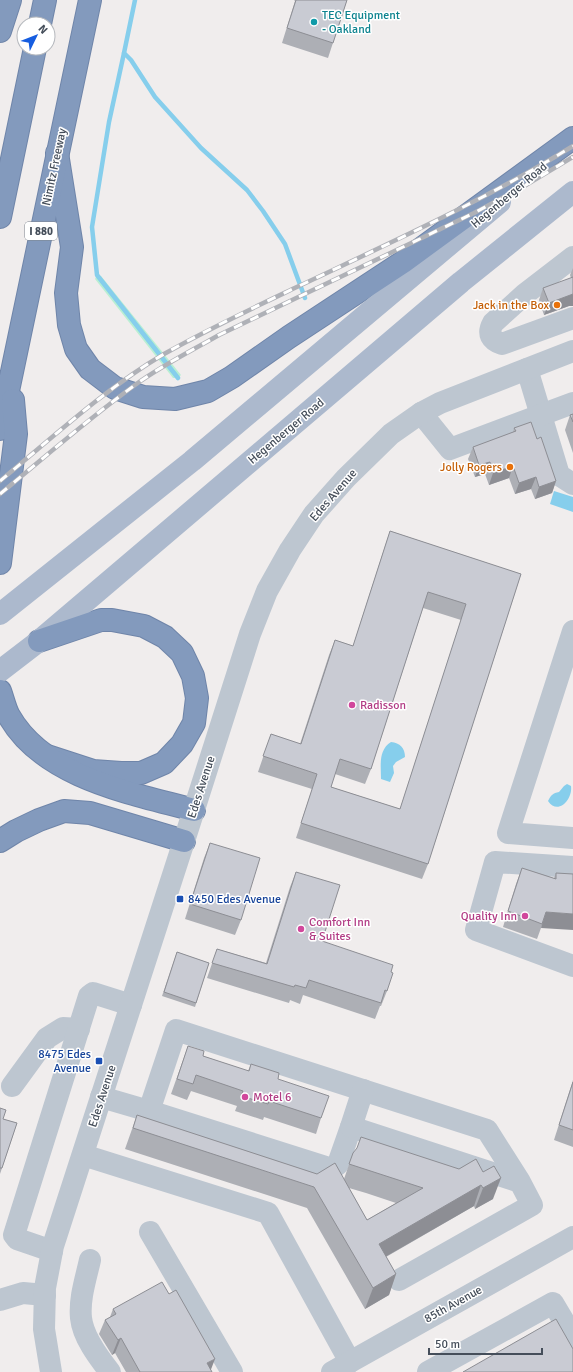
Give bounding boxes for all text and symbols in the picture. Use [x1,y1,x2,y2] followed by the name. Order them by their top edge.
[322,8,400,37] place label: TEC Equipment - Oakland
[16,16,56,56] north arrow
[309,17,319,27] marker: TEC Equipment - Oakland
[36,22,50,37] text: N
[39,127,70,207] street label: Nimitz Freeway
[468,159,550,232] street label: Hegenberger Road
[25,222,57,240] road number: I 880
[473,298,549,313] place label: Jack in the Box
[552,300,562,310] marker: Jack in the Box
[245,395,327,468] street label: Hegenberger Road
[440,460,502,475] place label: Jolly Rogers
[505,462,515,472] marker: Jolly Rogers
[307,466,360,525] street label: Edes Avenue
[360,698,406,713] place label: Radisson
[347,700,357,710] marker: Radisson
[184,754,219,820] street label: Edes Avenue
[188,892,281,907] place label: 8450 Edes Avenue
[175,894,185,904] marker: 8450 Edes Avenue
[461,909,517,924] place label: Quality Inn
[520,911,530,921] marker: Quality Inn
[309,915,370,944] place label: Comfort Inn & Suites
[296,924,306,934] marker: Comfort Inn & Suites
[38,1047,91,1076] place label: 8475 Edes Avenue
[94,1056,104,1066] marker: 8475 Edes Avenue
[85,1063,120,1129] street label: Edes Avenue
[253,1090,292,1105] place label: Motel 6
[240,1092,250,1102] marker: Motel 6
[422,1282,485,1326] street label: 85th Avenue
[429,1330,542,1356] scale bar
[435,1337,460,1352] text: 50 m

